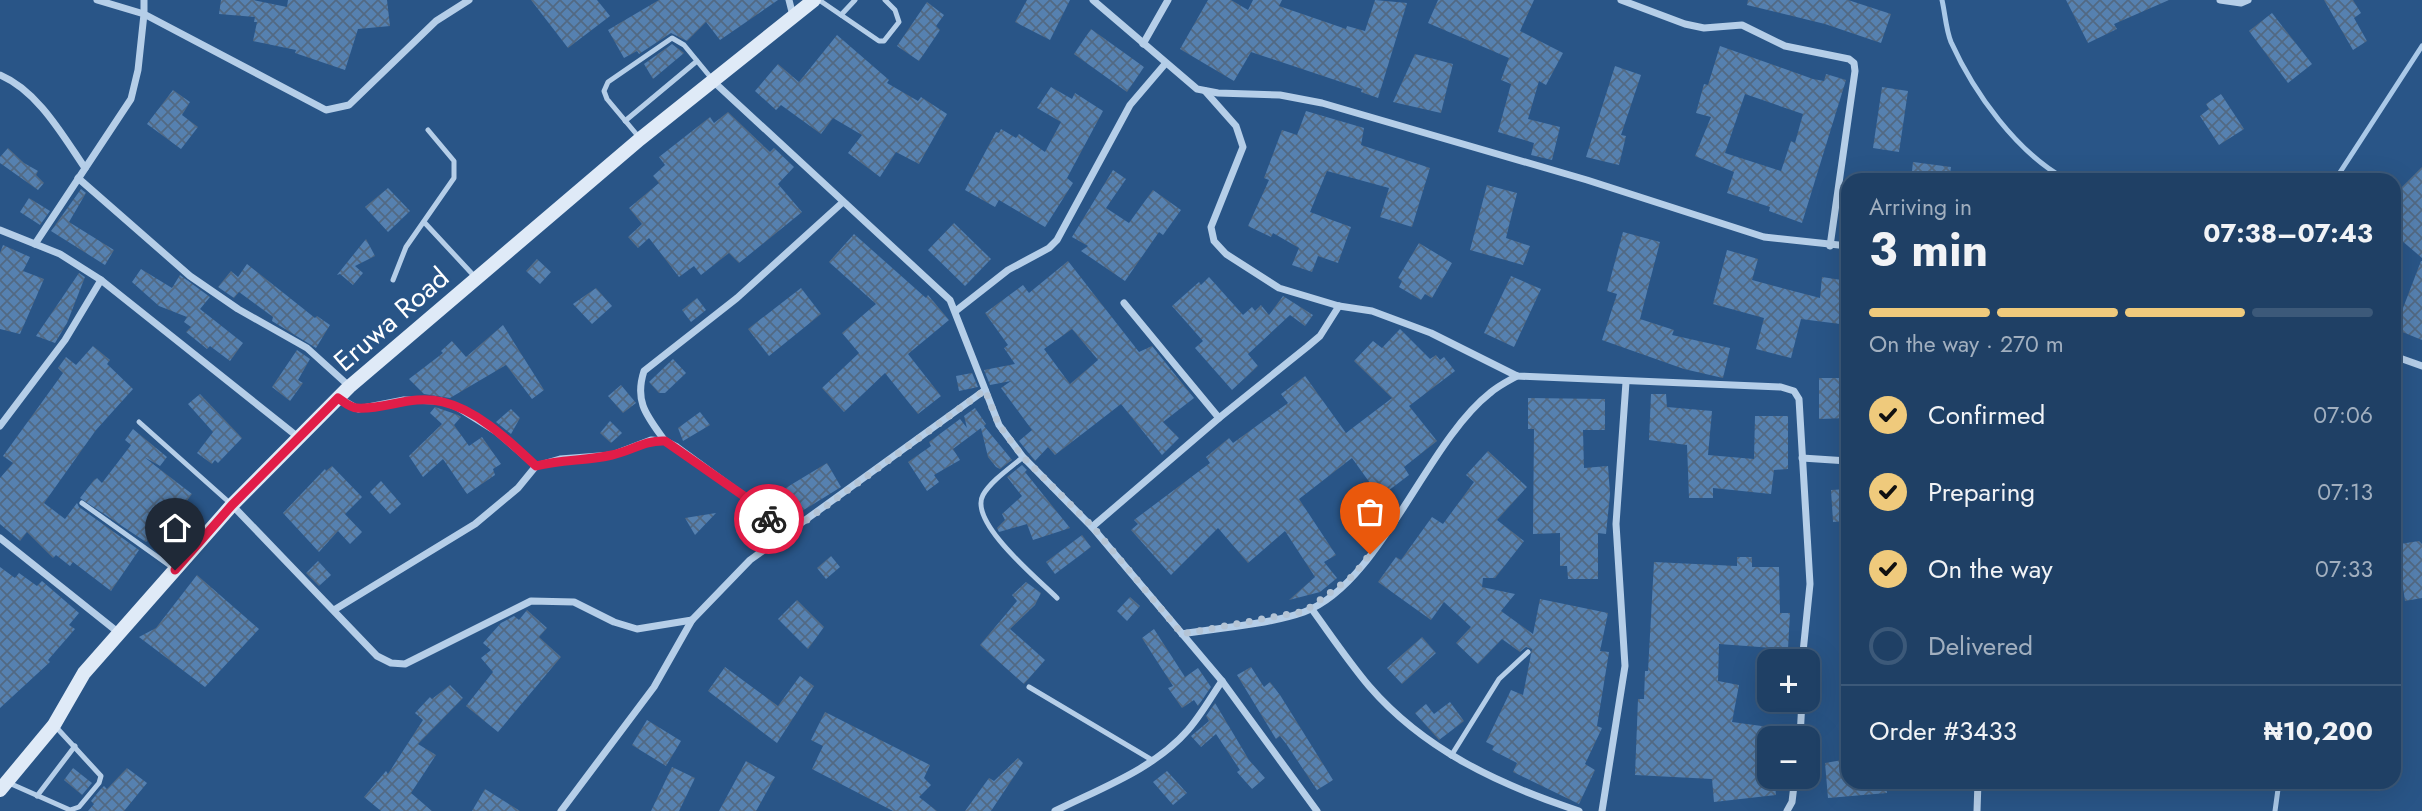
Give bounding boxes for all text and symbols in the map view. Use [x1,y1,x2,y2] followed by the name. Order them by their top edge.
[1869,190,1972,224] text: Arriving in
[2203,214,2373,252] text: 07:38–07:43
[1869,217,1988,283] text: 3 min
[325,258,458,381] street label: Eruwa Road
[1869,327,2064,361] text: On the way · 270 m
[1869,396,1907,434] icon: check
[1928,396,2045,434] text: Confirmed
[2313,398,2373,432] text: 07:06
[1869,473,1907,511] icon: check
[1928,473,2035,511] text: Preparing
[2317,475,2373,509] text: 07:13
[1340,482,1400,554] pin
[734,484,804,554] courier
[1351,493,1389,531] icon: bag
[145,498,205,570] pin
[750,500,788,538] icon: bike
[156,509,194,547] icon: home
[1869,550,1907,588] icon: check
[1928,550,2053,588] text: On the way
[2315,552,2373,586] text: 07:33
[1928,627,2033,665] text: Delivered
[1757,649,1820,789] map controls
[1757,649,1820,712] button: +
[1869,712,2017,750] text: Order #3433
[2264,712,2373,750] text: ₦10,200
[1757,726,1820,789] button: −

